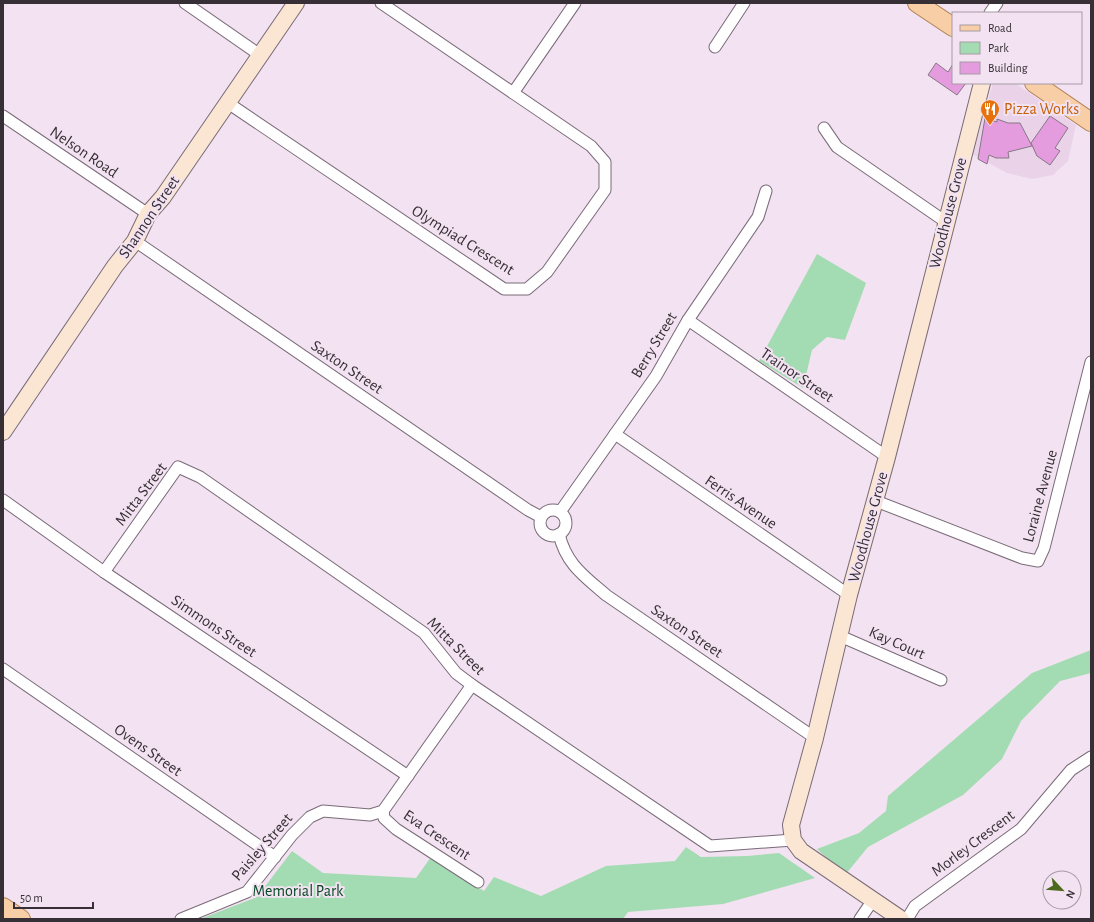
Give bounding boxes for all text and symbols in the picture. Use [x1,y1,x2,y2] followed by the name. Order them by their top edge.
[952,12,1082,84] legend
[988,22,1012,34] text: Road
[988,42,1009,54] text: Park
[988,62,1028,74] text: Building
[979,98,1001,126] restaurant icon: Pizza Works
[1004,101,1079,117] place label: Pizza Works
[47,123,121,181] street label: Nelson Road
[926,156,970,270] street label: Woodhouse Grove
[116,173,182,261] street label: Shannon Street
[408,202,517,279] street label: Olympiad Crescent
[628,309,681,381] street label: Berry Street
[308,337,386,397] street label: Saxton Street
[757,345,837,405] street label: Trainor Street
[1020,448,1060,544] street label: Loraine Avenue
[112,459,170,529] street label: Mitta Street
[846,470,890,584] street label: Woodhouse Grove
[702,472,780,532] street label: Ferris Avenue
[168,592,260,660] street label: Simmons Street
[648,601,726,661] street label: Saxton Street
[424,614,488,678] street label: Mitta Street
[866,624,927,663] street label: Kay Court
[111,721,185,779] street label: Ovens Street
[401,807,473,863] street label: Eva Crescent
[929,807,1018,880] street label: Morley Crescent
[229,810,296,884] street label: Paisley Street
[1042,870,1082,910] north arrow
[253,883,344,899] park label: Memorial Park
[14,884,93,910] scale bar
[1064,888,1077,900] text: N
[20,892,43,904] text: 50 m

